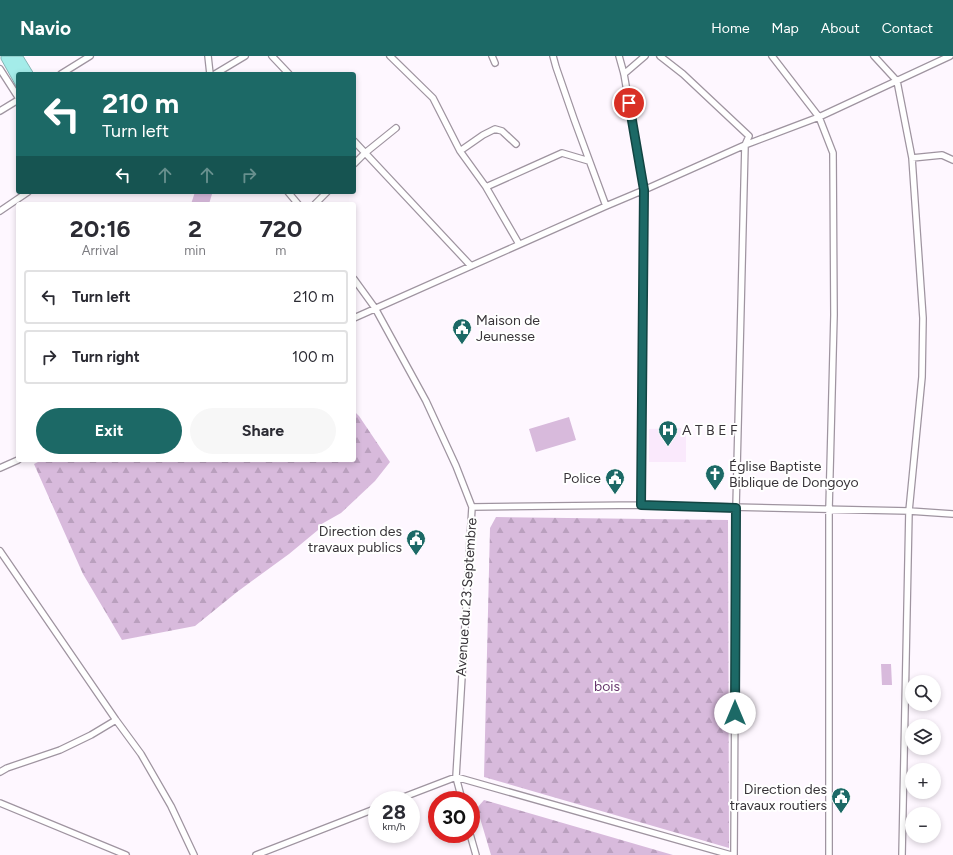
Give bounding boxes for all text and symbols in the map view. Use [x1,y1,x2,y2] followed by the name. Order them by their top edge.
[20,17,71,40] text: Navio
[711,20,750,37] text: Home
[772,20,799,37] text: Map
[821,20,860,37] text: About
[882,20,933,37] text: Contact
[102,86,179,120] text: 210 m
[612,86,646,120] pin
[36,88,88,140] icon: left
[618,92,640,114] icon: arrive
[102,120,169,142] text: Turn left
[112,164,134,186] icon: left
[154,164,176,186] icon: ahead
[196,164,218,186] icon: ahead
[238,164,260,186] icon: right
[70,214,131,243] text: 20:16
[188,214,202,243] text: 2
[259,214,302,243] text: 720
[82,243,119,258] text: Arrival
[184,243,206,258] text: min
[275,243,286,258] text: m
[38,286,60,308] icon: left
[72,288,130,306] text: Turn left
[293,288,334,306] text: 210 m
[476,312,540,345] place label: Maison de Jeunesse
[451,317,473,345] public building icon: Maison de Jeunesse
[38,346,60,368] icon: right
[72,348,140,366] text: Turn right
[292,348,334,366] text: 100 m
[36,408,182,454] button: Exit
[190,408,336,454] button: Share
[657,419,679,447] hospital icon: A T B E F
[682,422,738,439] place label: A T B E F
[729,458,859,491] place label: Église Baptiste Biblique de Dongoyo
[704,463,726,491] church icon: Église Baptiste Biblique de Dongoyo
[604,467,626,495] public building icon: Police
[563,470,601,487] place label: Police
[452,517,481,677] street label: Avenue du 23 Septembre
[308,523,402,556] place label: Direction des travaux publics
[405,528,427,556] public building icon: Direction des travaux publics
[905,675,941,843] map controls
[905,675,941,711] button: search
[594,678,620,695] park label: bois
[714,692,756,734] position arrow
[905,719,941,755] button: layers
[905,763,941,799] button: +
[730,781,827,814] place label: Direction des travaux routiers
[830,786,852,814] public building icon: Direction des travaux routiers
[428,791,480,843] speed limit sign: 30
[382,800,406,824] text: 28
[905,807,941,843] button: −
[383,820,405,833] text: km/h

